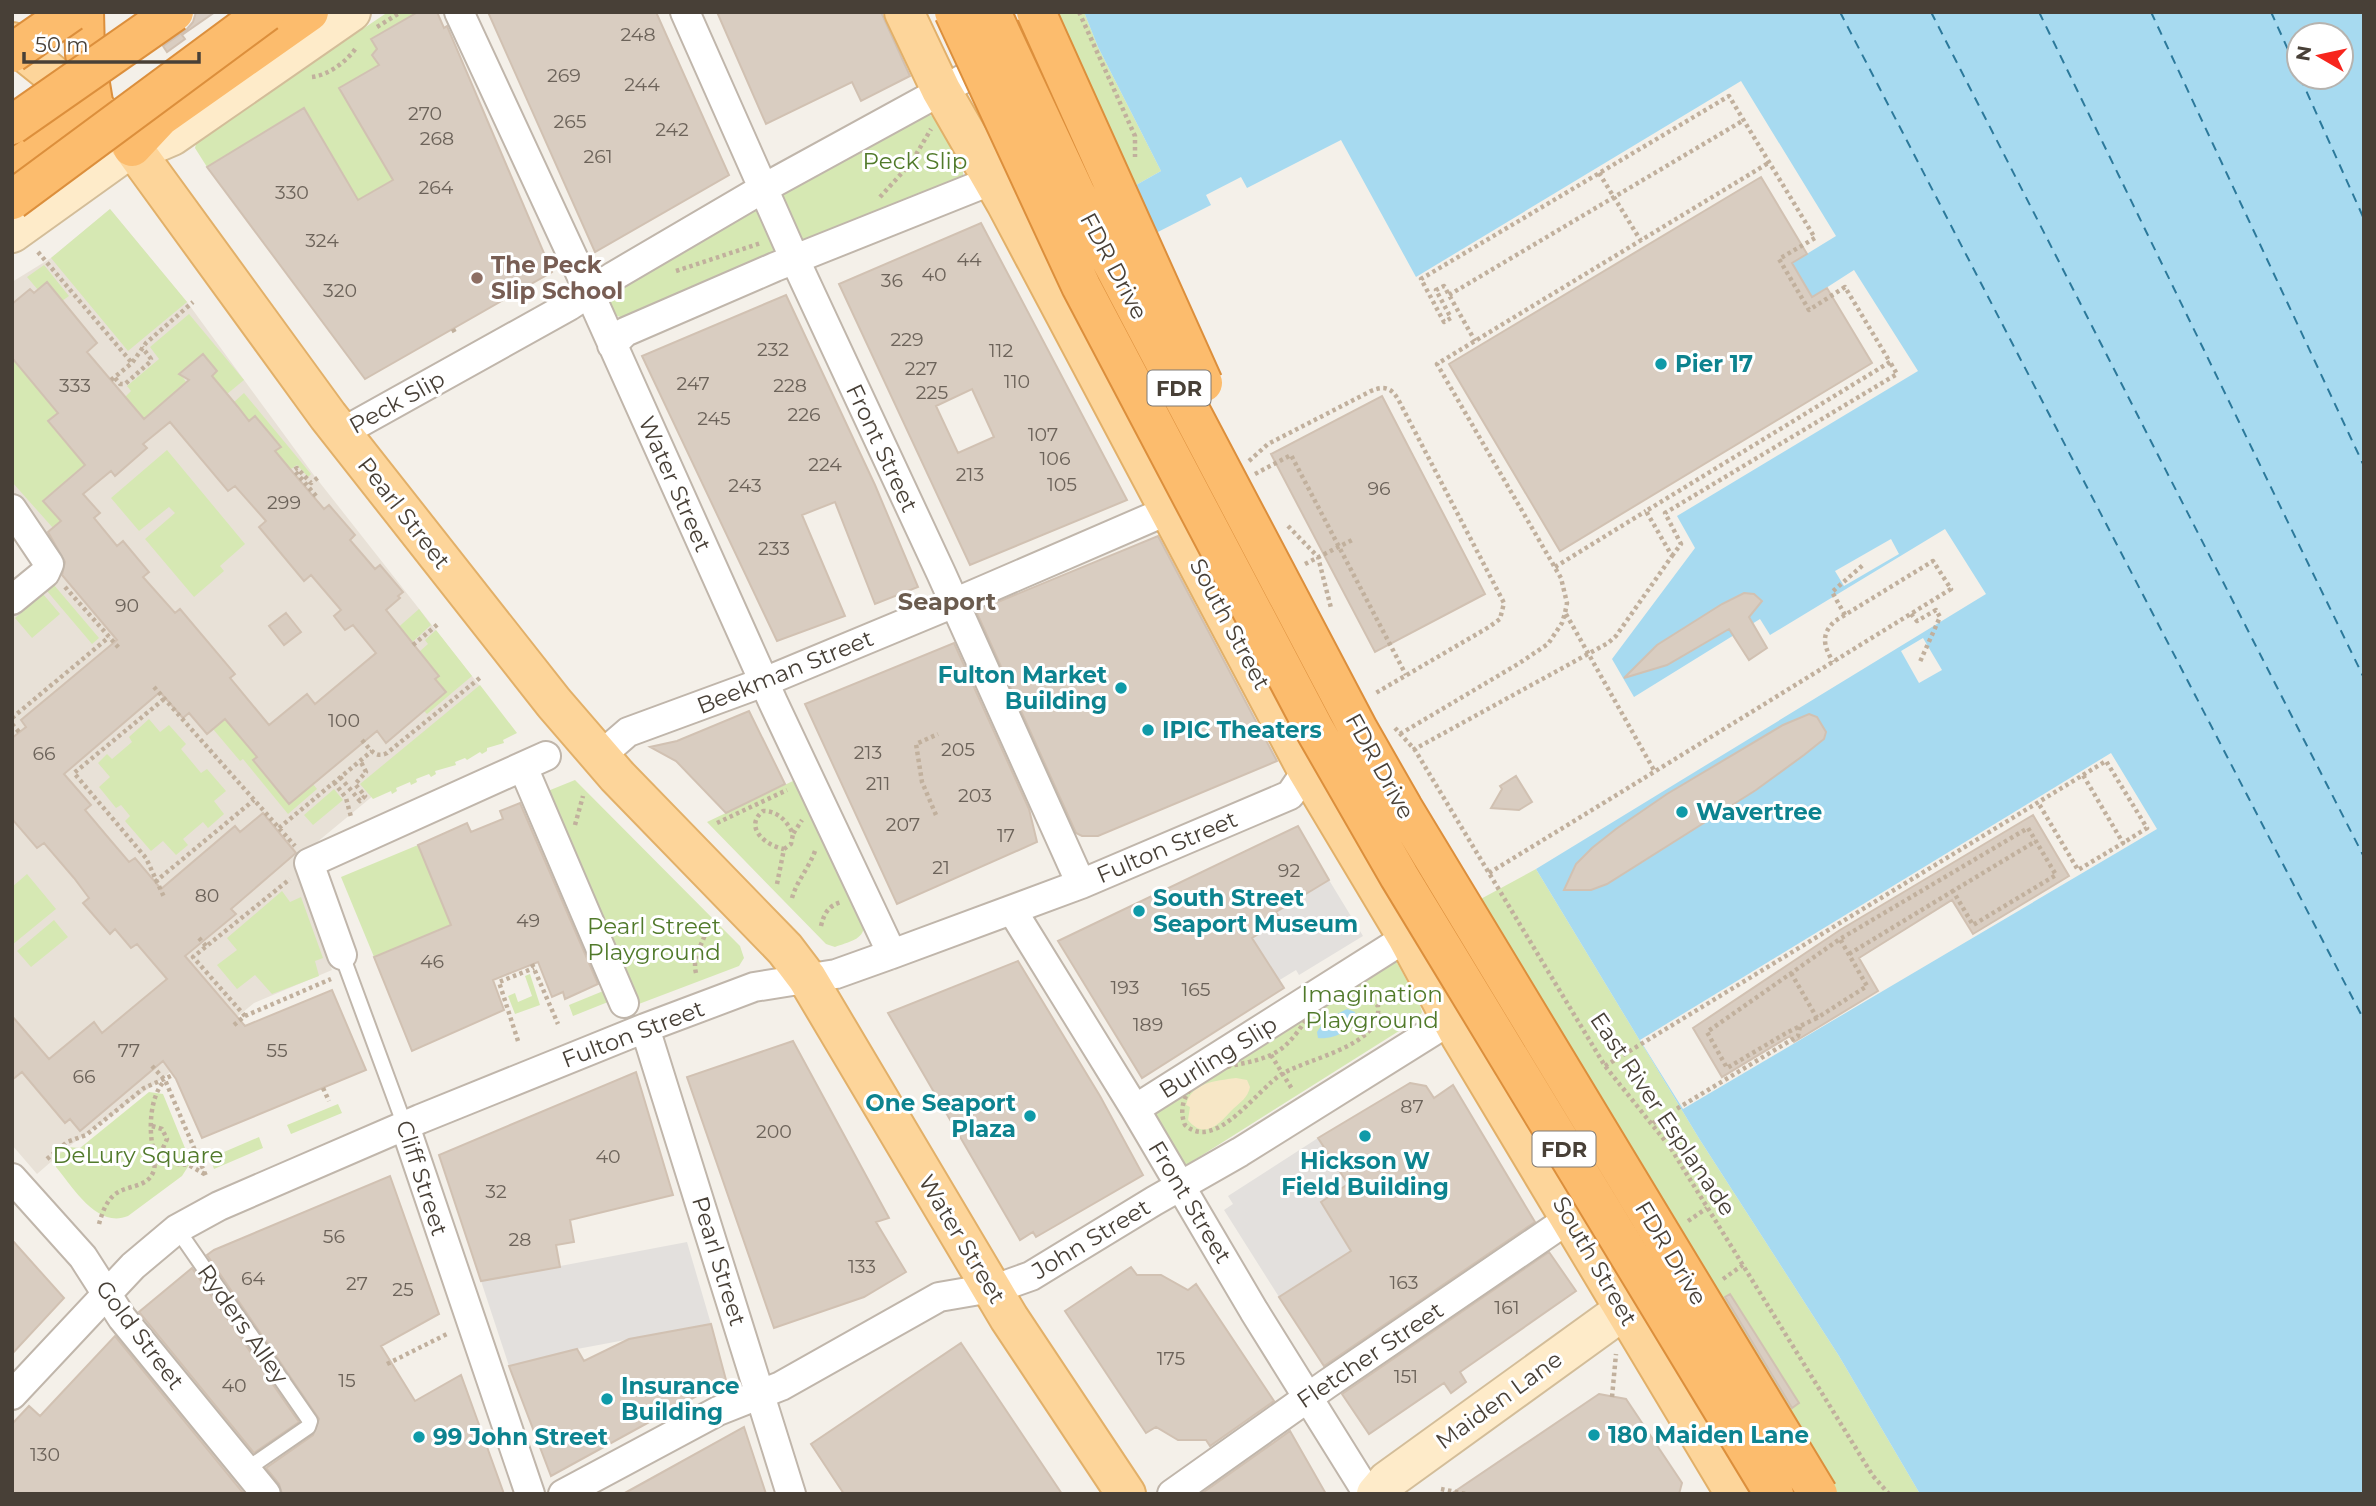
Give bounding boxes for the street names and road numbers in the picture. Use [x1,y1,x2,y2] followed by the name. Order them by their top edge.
[1074,208,1154,324] street label: FDR Drive
[344,364,450,440] street label: Peck Slip
[1148,370,1210,406] road number: FDR
[840,379,924,517] street label: Front Street
[633,412,717,556] street label: Water Street
[352,452,456,574] street label: Pearl Street
[1184,554,1276,694] street label: South Street
[693,624,877,720] street label: Beekman Street
[1340,708,1420,824] street label: FDR Drive
[1092,805,1242,889] street label: Fulton Street
[558,994,708,1074] street label: Fulton Street
[1584,1007,1742,1221] street label: East River Esplanade
[1154,1010,1282,1104] street label: Burling Slip
[390,1117,454,1239] street label: Cliff Street
[1532,1132,1596,1166] road number: FDR
[1142,1136,1238,1268] street label: Front Street
[913,1169,1011,1309] street label: Water Street
[1547,1191,1643,1331] street label: South Street
[686,1193,752,1329] street label: Pearl Street
[1026,1193,1155,1286] street label: John Street
[1629,1196,1713,1310] street label: FDR Drive
[191,1259,295,1390] street label: Ryders Alley
[90,1275,190,1395] street label: Gold Street
[1291,1296,1449,1414] street label: Fletcher Street
[1430,1345,1568,1455] street label: Maiden Lane

